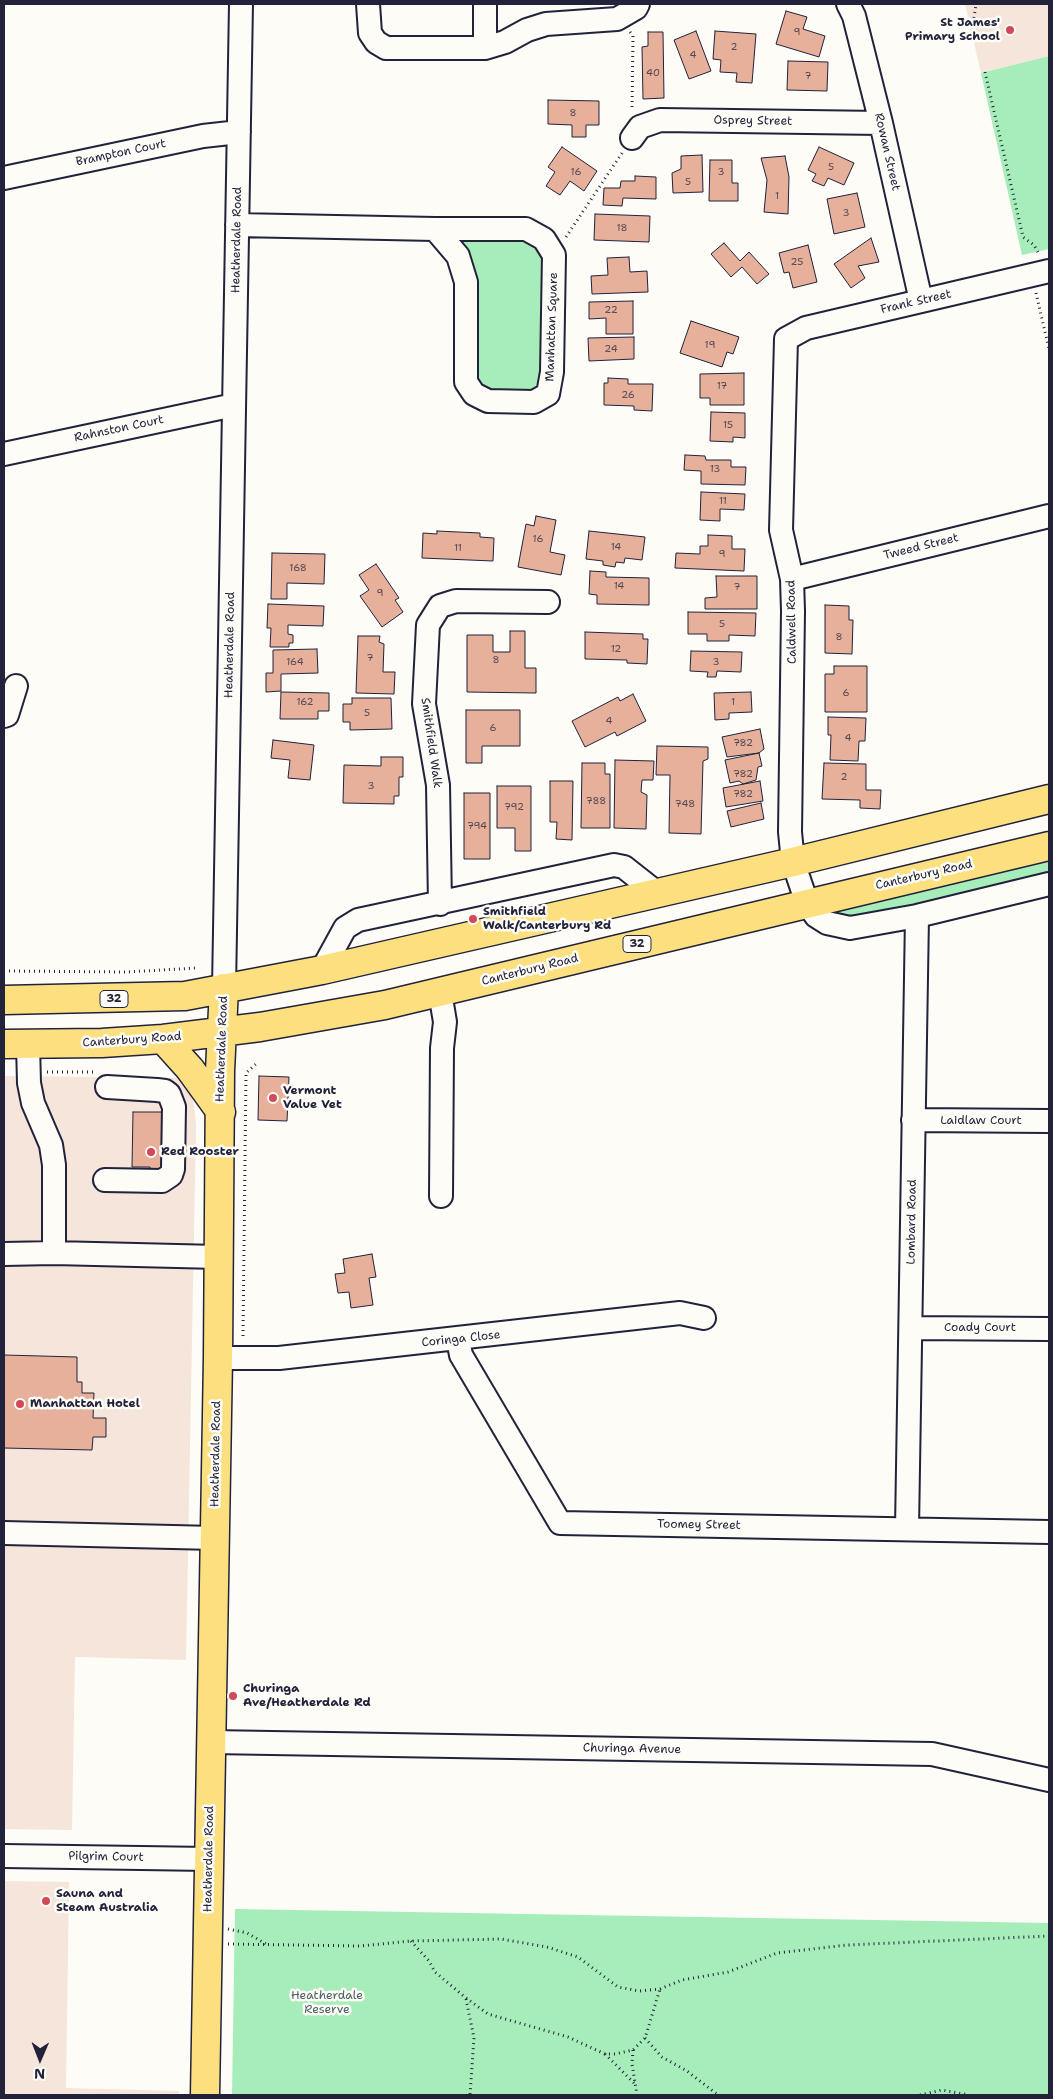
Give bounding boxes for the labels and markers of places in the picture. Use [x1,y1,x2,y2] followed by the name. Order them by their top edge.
[905,16,1000,44] place label: St James' Primary School
[1004,24,1016,36] marker: St James' Primary School
[483,905,611,933] place label: Smithfield Walk/Canterbury Rd
[467,913,479,925] marker: Smithfield Walk/Canterbury Rd
[283,1084,342,1112] place label: Vermont Value Vet
[267,1092,279,1104] marker: Vermont Value Vet
[161,1145,239,1159] place label: Red Rooster
[145,1146,157,1158] marker: Red Rooster
[30,1397,140,1411] place label: Manhattan Hotel
[14,1398,26,1410] marker: Manhattan Hotel
[243,1682,371,1710] place label: Churinga Ave/Heatherdale Rd
[227,1690,239,1702] marker: Churinga Ave/Heatherdale Rd
[56,1887,158,1915] place label: Sauna and Steam Australia
[40,1895,52,1907] marker: Sauna and Steam Australia

